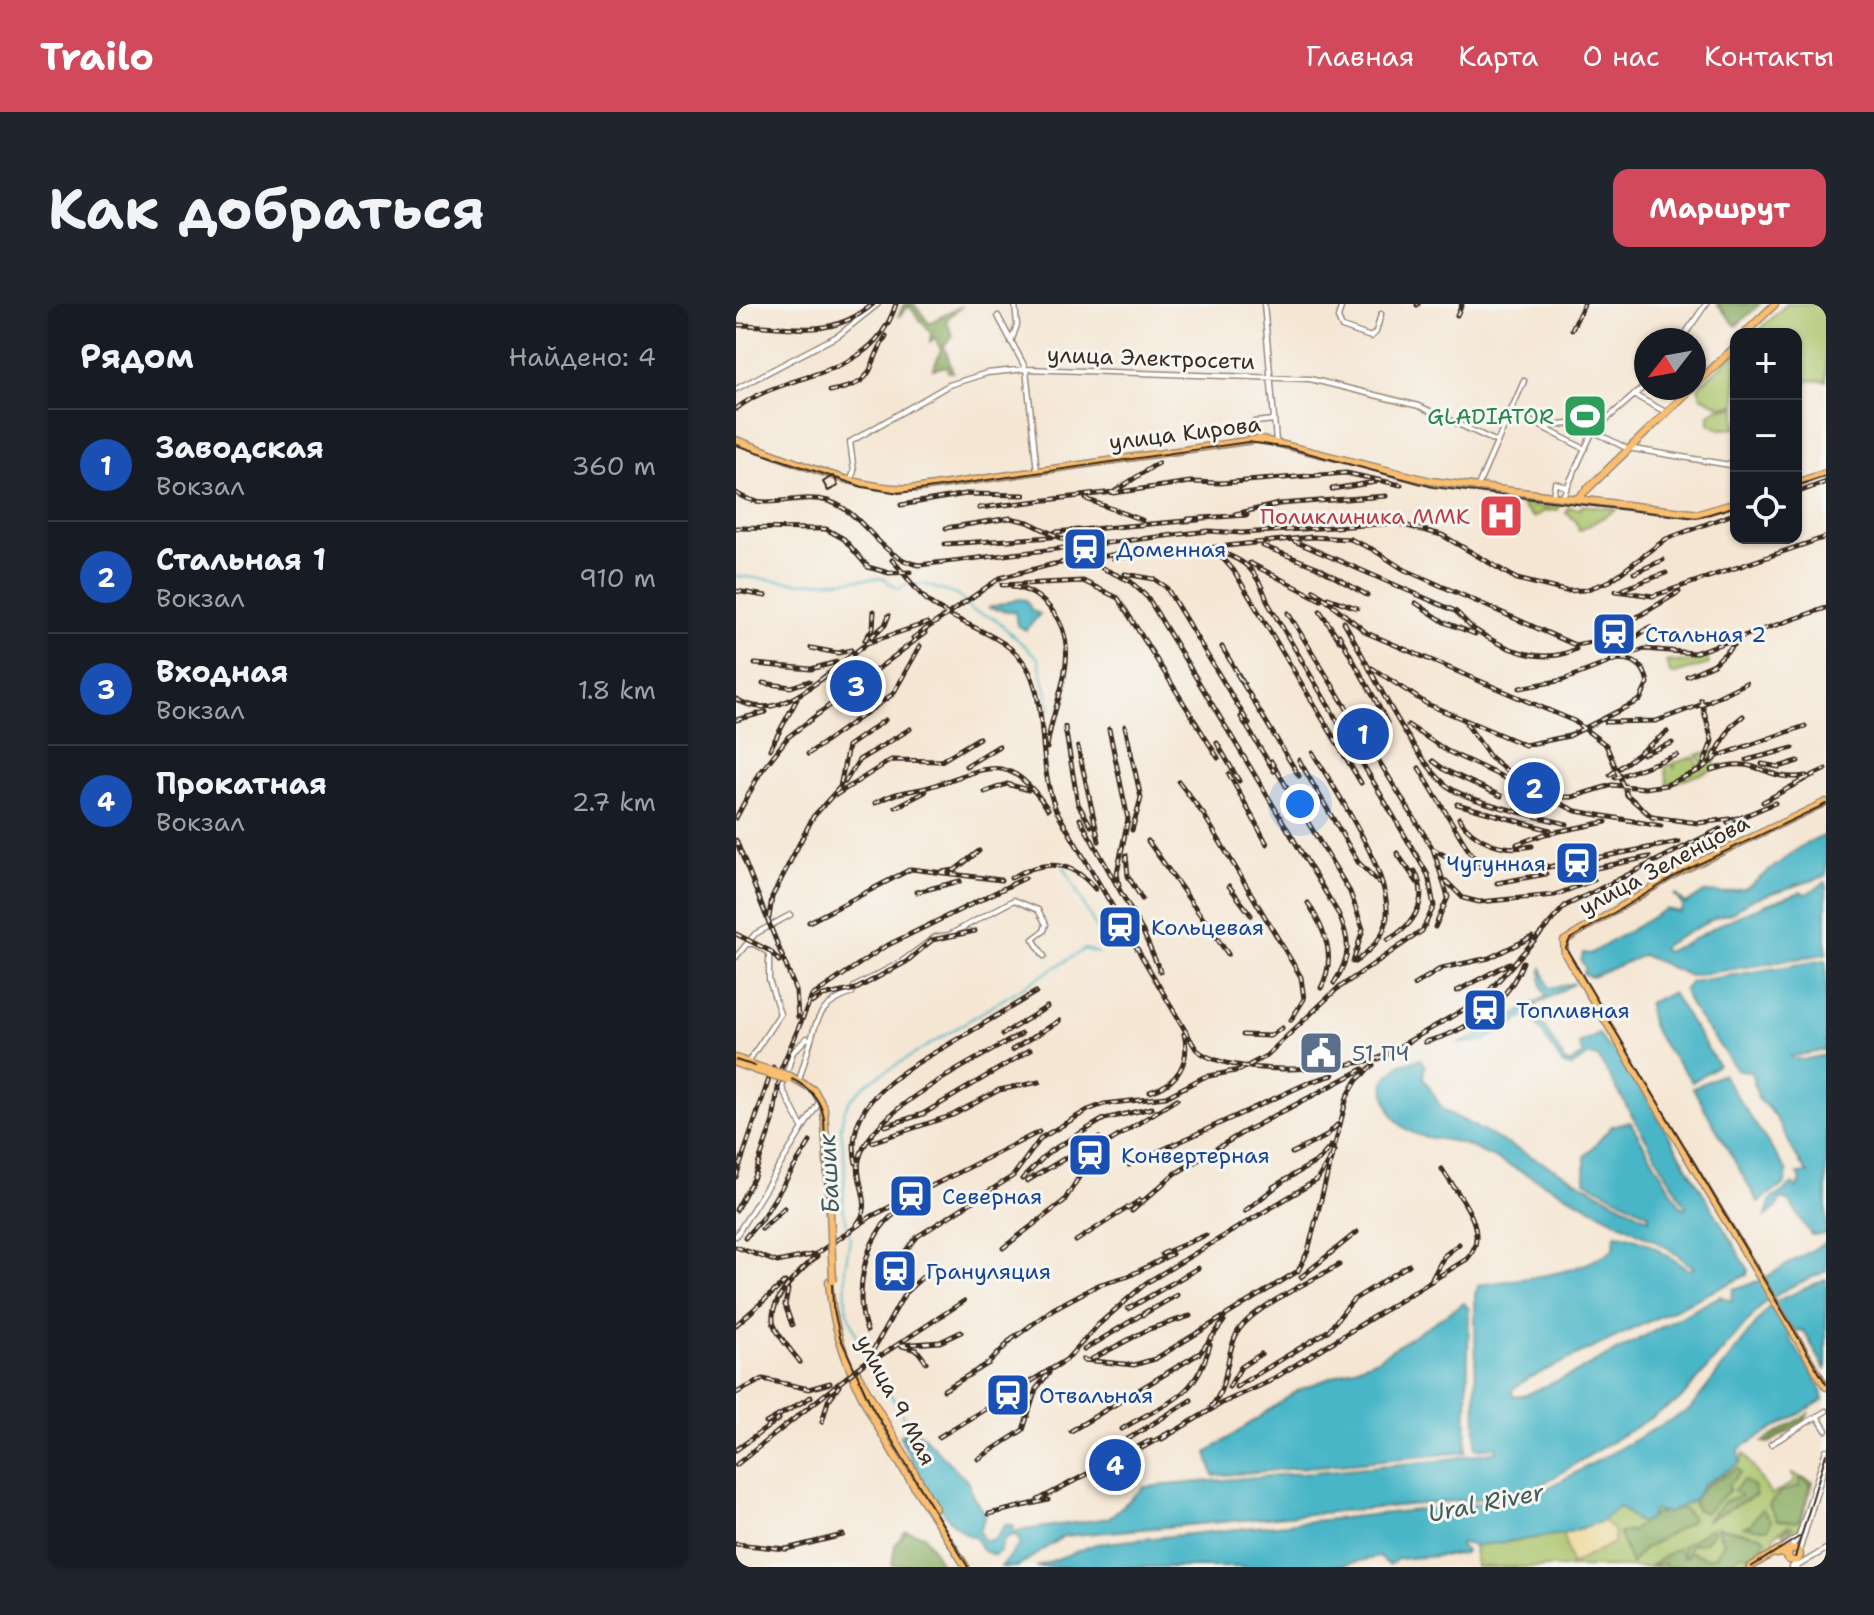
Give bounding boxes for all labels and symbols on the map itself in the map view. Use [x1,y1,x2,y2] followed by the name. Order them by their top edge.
[1634,328,1706,400] north arrow
[1047,340,1255,376] street label: улица Электросети
[1561,392,1609,440] sports icon: GLADIATOR
[1427,402,1554,431] place label: GLADIATOR
[1107,409,1263,457] street label: улица Кирова
[1477,492,1525,540] hospital icon: Поликлиника ММК
[1260,502,1470,531] place label: Поликлиника ММК
[1061,525,1109,573] station icon: Доменная
[1116,535,1226,564] place label: Доменная
[1590,610,1638,658] station icon: Стальная 2
[1645,620,1767,649] place label: Стальная 2
[830,656,882,716] pin: 3
[1337,704,1389,764] pin: 1
[1508,758,1560,818] pin: 2
[1280,784,1320,824] your location
[1574,808,1754,922] street label: улица Зеленцова
[1553,839,1601,887] station icon: Чугунная
[1446,849,1546,878] place label: Чугунная
[1096,903,1144,951] station icon: Кольцевая
[1151,913,1264,942] place label: Кольцевая
[1461,986,1509,1034] station icon: Топливная
[1516,996,1630,1025] place label: Топливная
[1297,1029,1345,1077] public building icon: 51 ПЧ
[1352,1039,1409,1068] place label: 51 ПЧ
[1066,1131,1114,1179] station icon: Конвертерная
[811,1132,847,1215] water label: Башик
[1121,1141,1270,1170] place label: Конвертерная
[887,1172,935,1220] station icon: Северная
[942,1182,1042,1211] place label: Северная
[871,1247,919,1295] station icon: Грануляция
[926,1257,1051,1286] place label: Грануляция
[849,1330,943,1470] street label: улица 9 Мая
[984,1371,1032,1419] station icon: Отвальная
[1039,1381,1153,1410] place label: Отвальная
[1089,1435,1141,1495] pin: 4
[1425,1476,1547,1530] water label: Ural River

